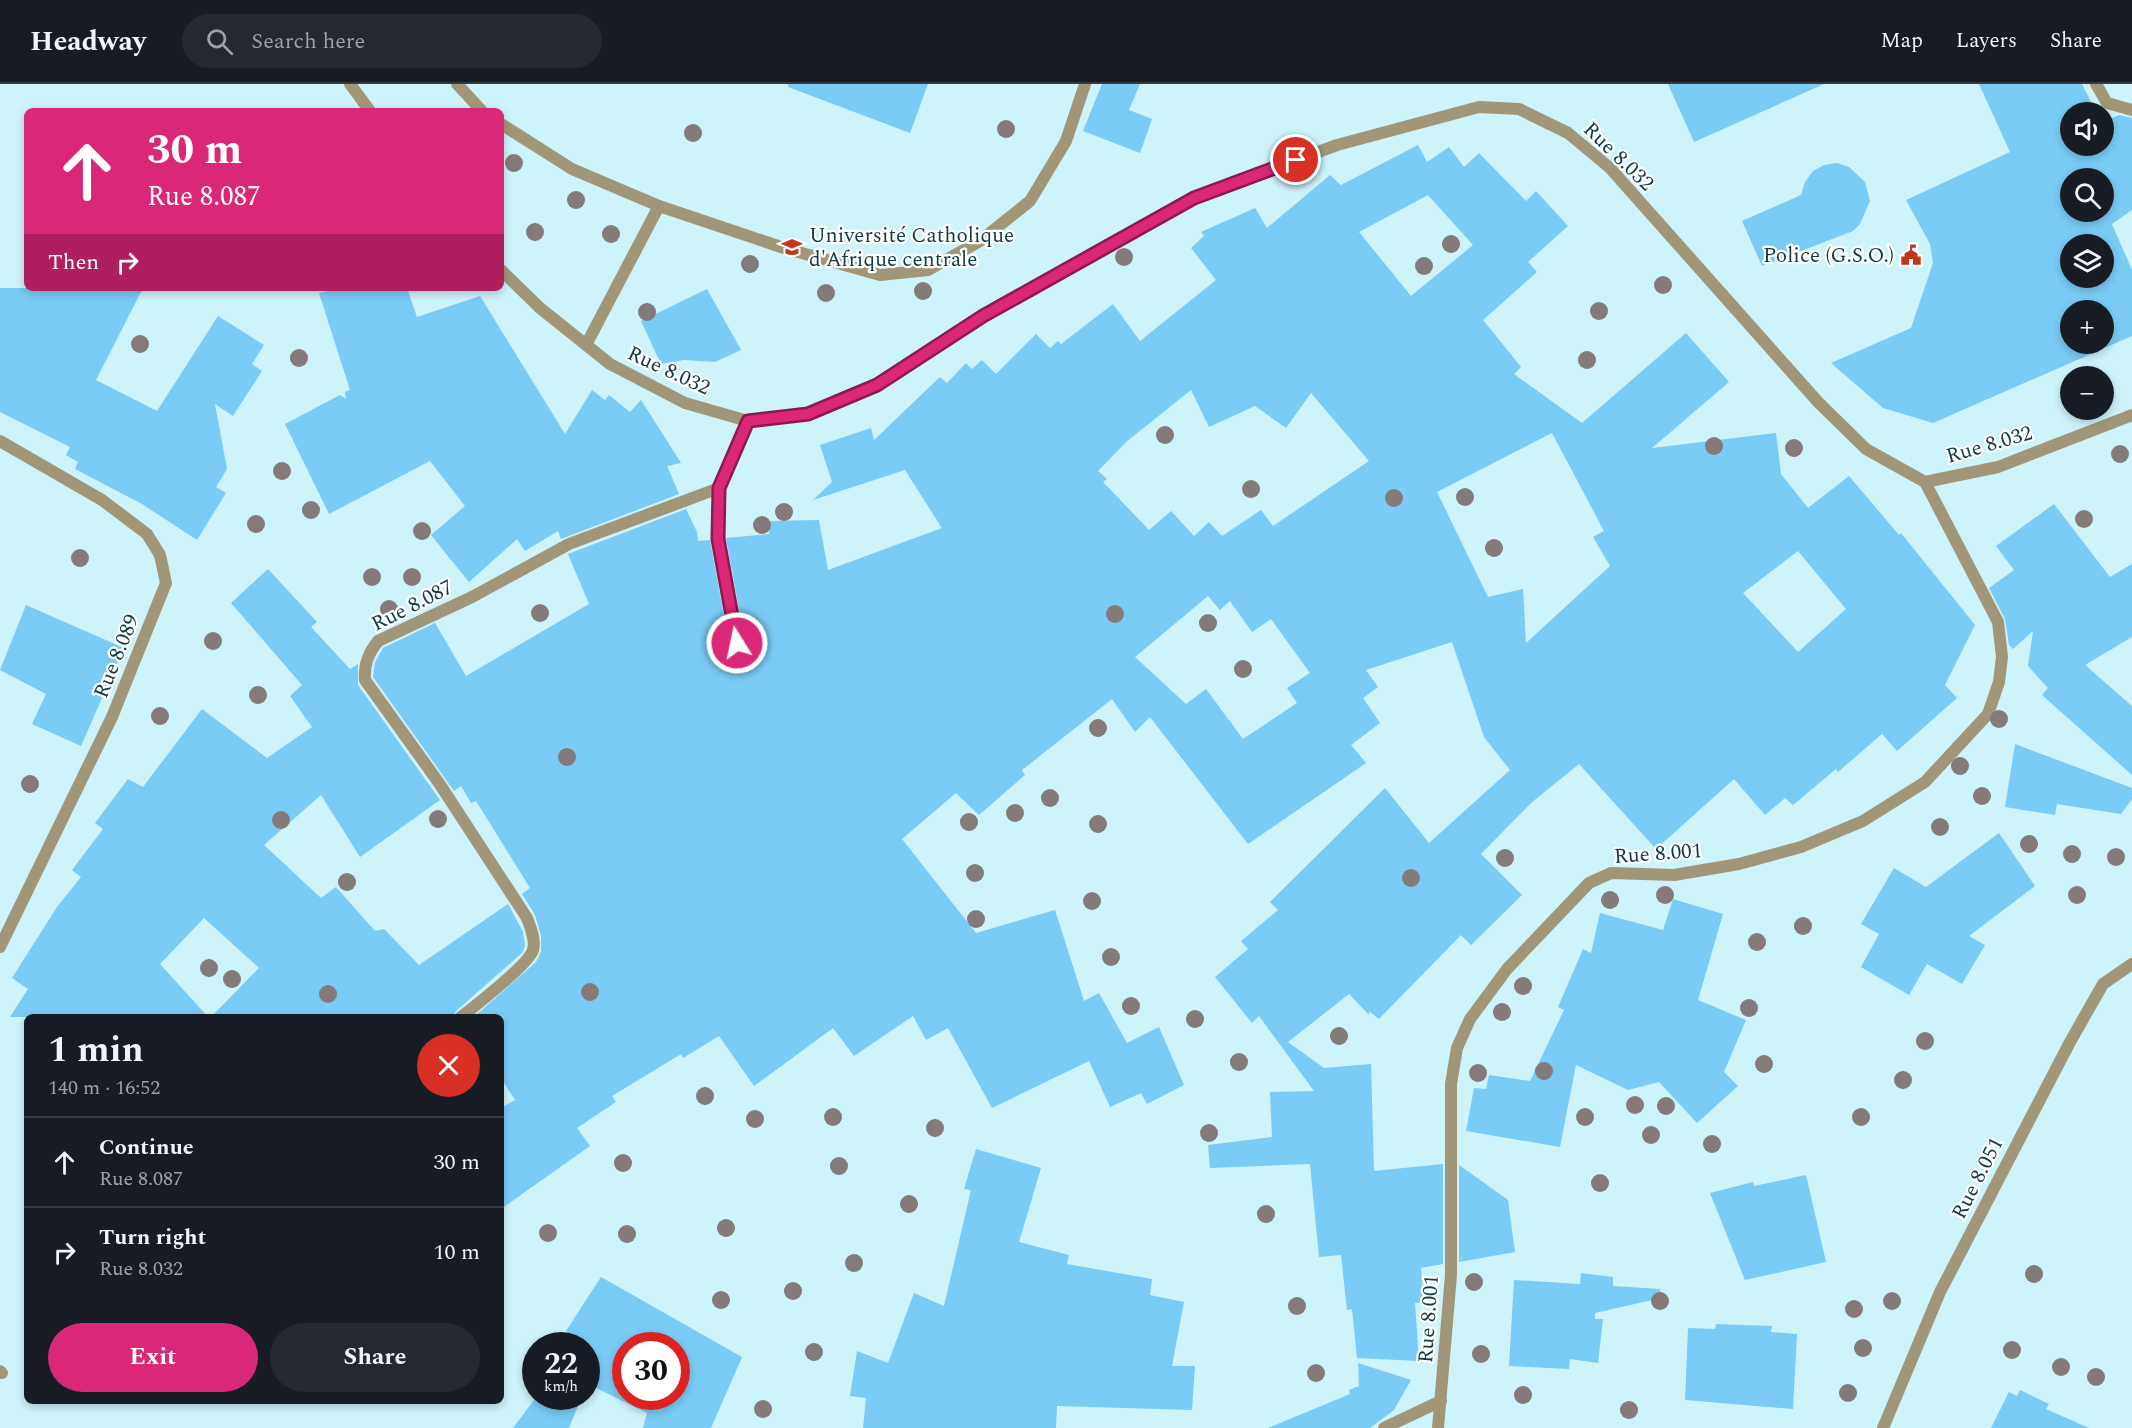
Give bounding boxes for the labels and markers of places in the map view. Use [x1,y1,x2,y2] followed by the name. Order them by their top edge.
[1270,134,1321,185] pin
[809,220,1014,276] place label: Université Catholique d'Afrique centrale
[780,235,804,259] school or university icon: Université Catholique d'Afrique centrale
[1763,240,1894,272] place label: Police (G.S.O.)
[1899,243,1923,267] public building icon: Police (G.S.O.)

